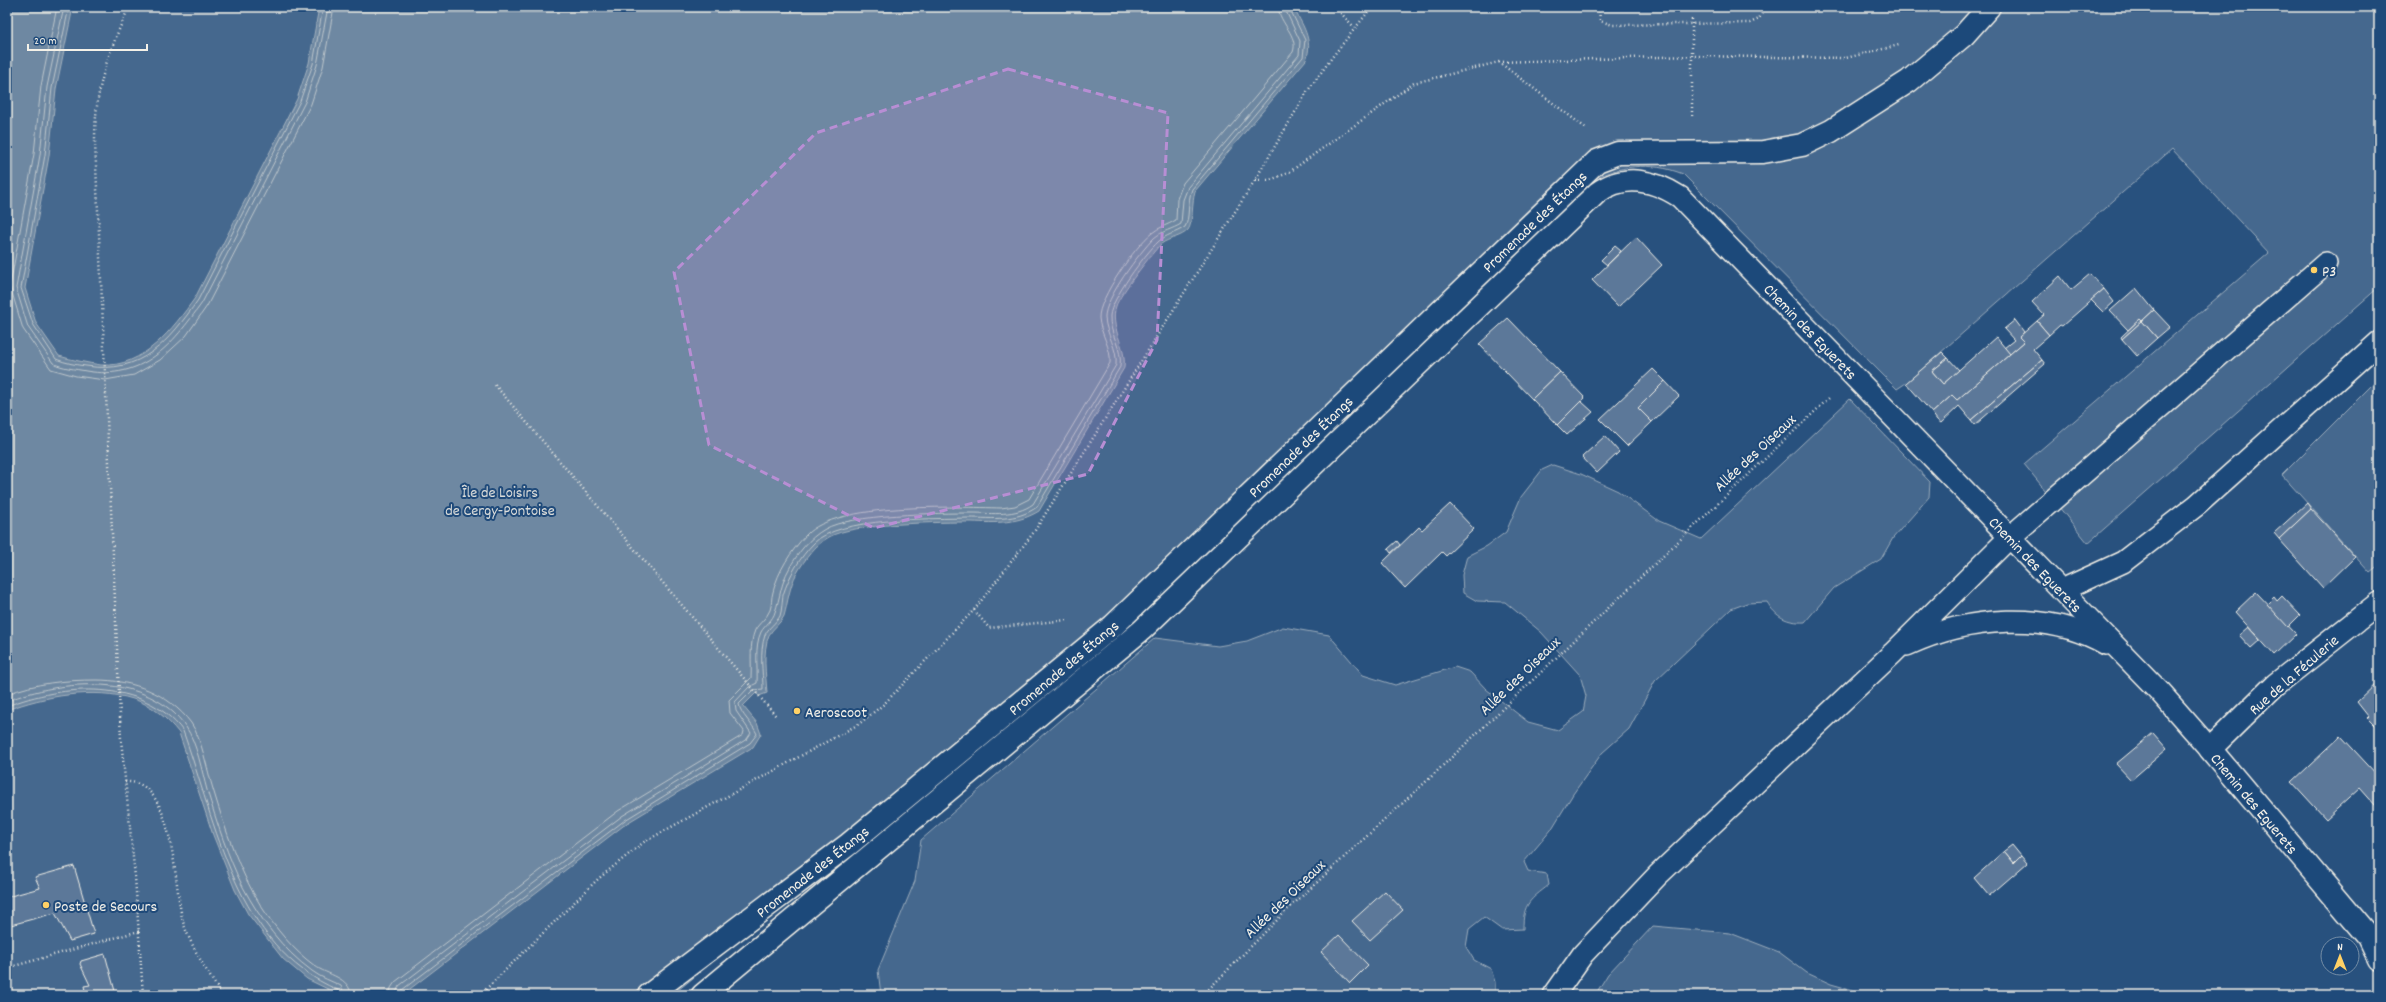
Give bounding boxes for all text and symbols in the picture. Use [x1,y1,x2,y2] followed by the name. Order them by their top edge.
[28,26,147,52] scale bar
[34,33,57,50] text: 20 m
[1478,166,1594,279] street label: Promenade des Étangs
[2322,261,2336,284] place label: P3
[2309,265,2319,275] marker: P3
[1757,279,1861,386] street label: Chemin des Eguerets
[1244,391,1360,504] street label: Promenade des Étangs
[1709,410,1802,498] street label: Allée des Oiseaux
[445,482,555,523] park label: Île de Loisirs de Cergy-Pontoise
[1982,512,2086,619] street label: Chemin des Eguerets
[1004,616,1125,722] street label: Promenade des Étangs
[2245,630,2345,722] street label: Rue de la Féculerie
[1475,632,1567,722] street label: Allée des Oiseaux
[805,702,867,725] place label: Aeroscoot
[792,706,802,716] marker: Aeroscoot
[2204,749,2303,860] street label: Chemin des Eguerets
[752,821,875,925] street label: Promenade des Étangs
[1240,855,1332,945] street label: Allée des Oiseaux
[54,896,157,919] place label: Poste de Secours
[41,900,51,910] marker: Poste de Secours
[2320,936,2360,976] north arrow
[2337,940,2343,956] text: N

